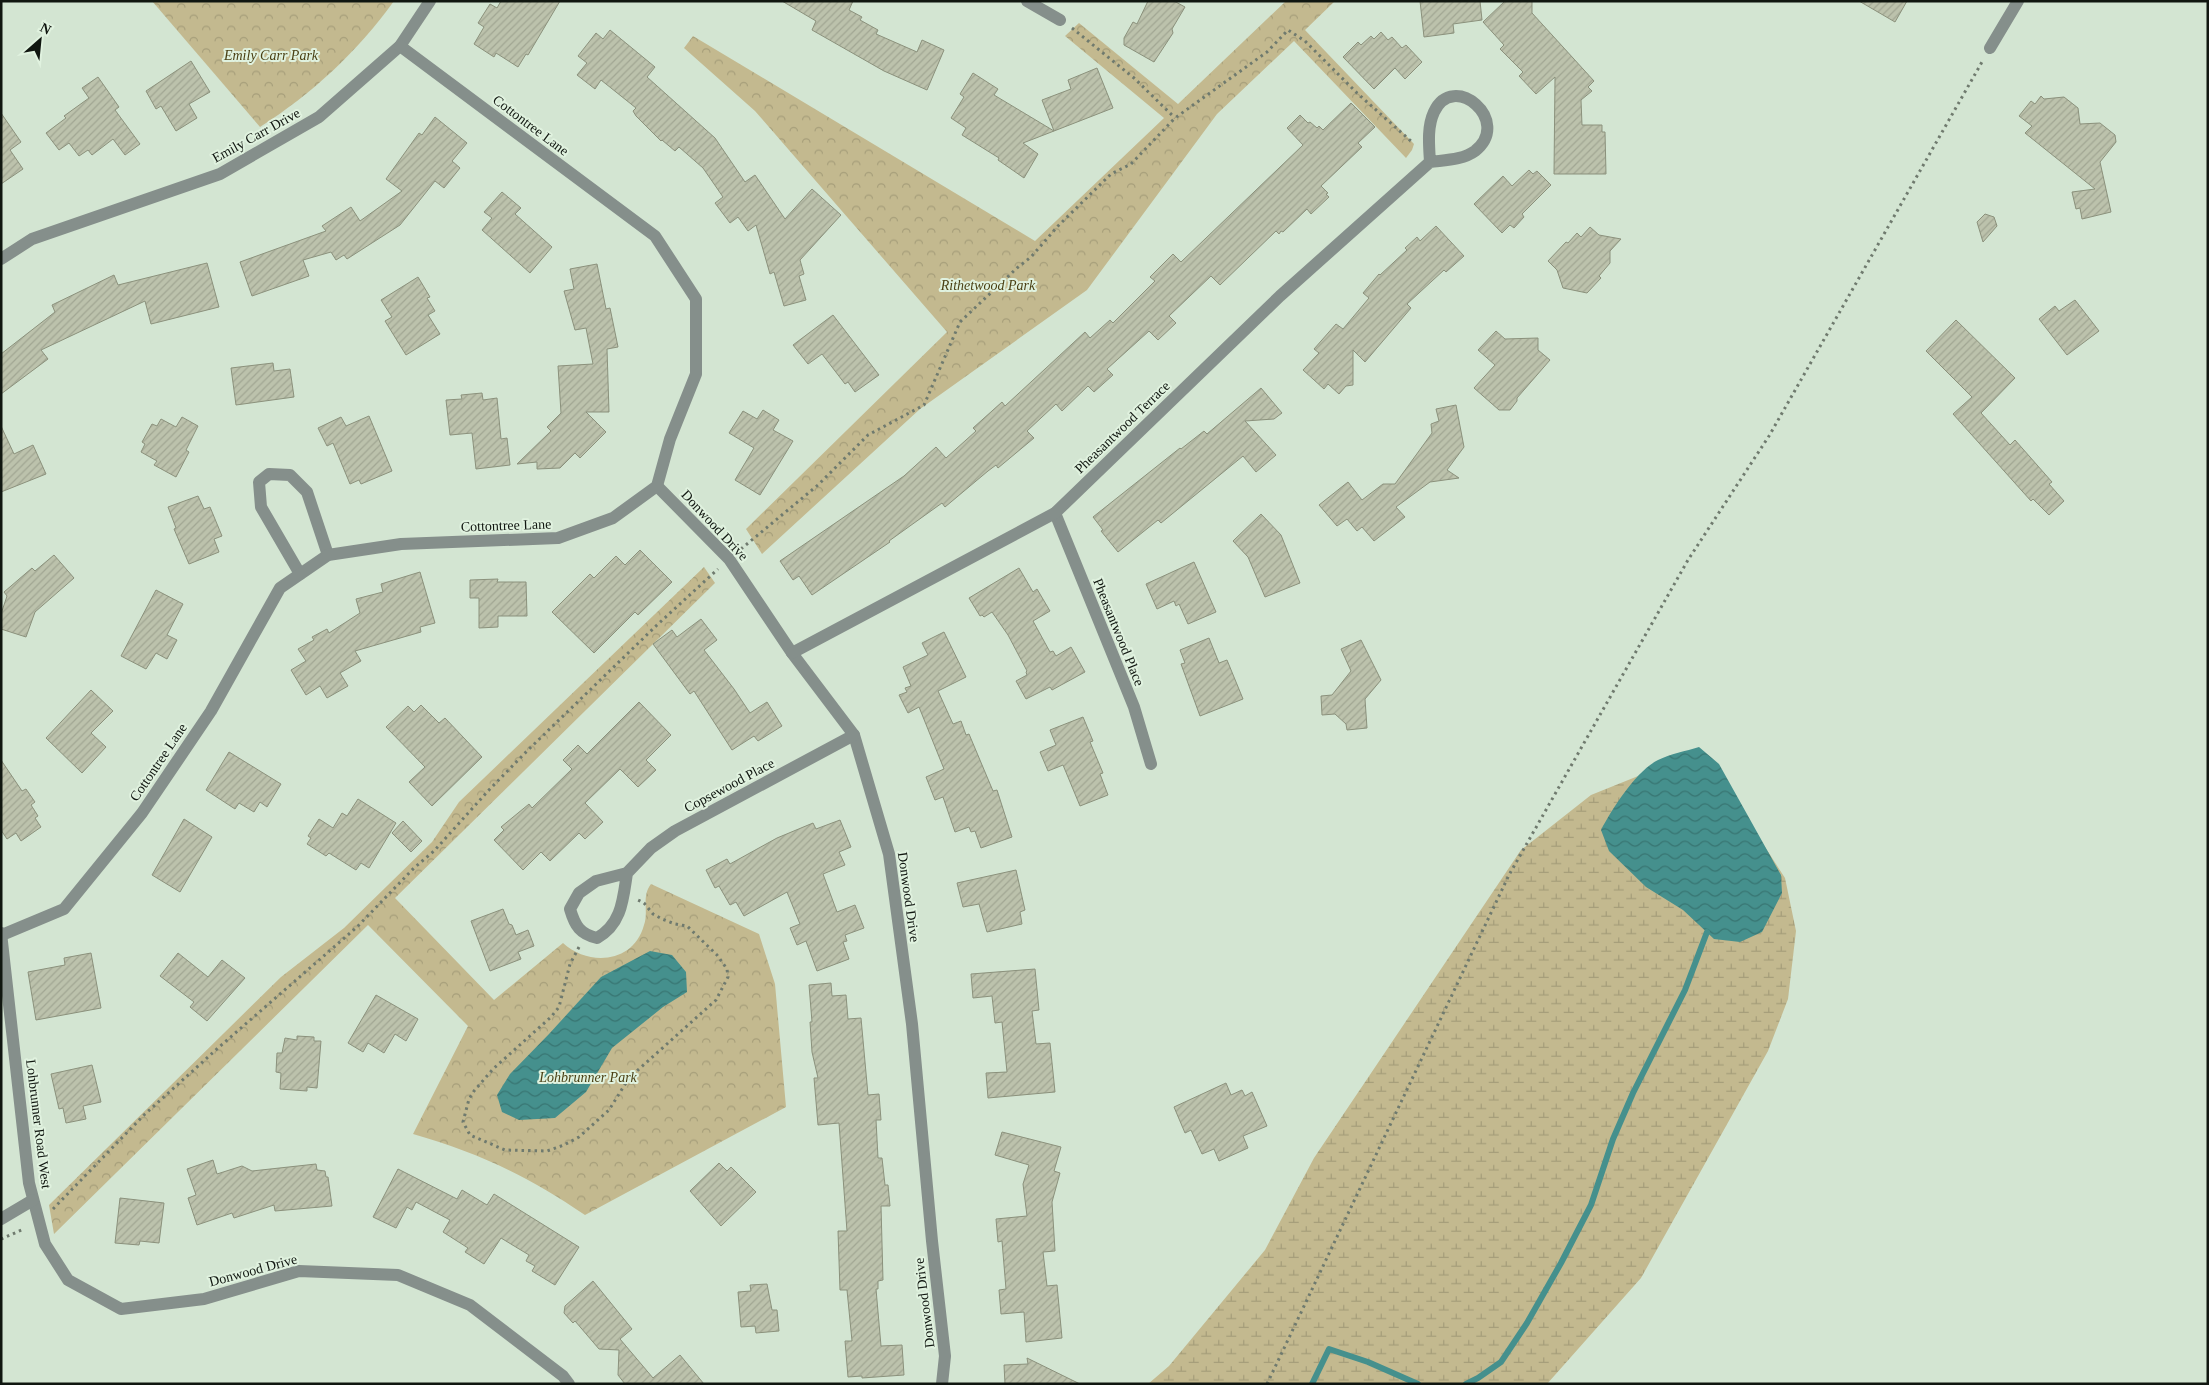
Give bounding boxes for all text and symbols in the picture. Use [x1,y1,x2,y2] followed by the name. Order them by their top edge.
[15,15,65,65] north arrow
[38,20,54,38] text: N
[223,48,319,63] park label: Emily Carr Park
[490,92,571,159] street label: Cottontree Lane
[210,105,303,166] street label: Emily Carr Drive
[940,278,1036,293] park label: Rithetwood Park
[1072,378,1173,476] street label: Pheasantwood Terrace
[678,487,751,564] street label: Donwood Drive
[460,516,552,535] street label: Cottontree Lane
[1090,576,1147,688] street label: Pheasantwood Place
[127,721,190,804] street label: Cottontree Lane
[682,755,777,816] street label: Copsewood Place
[895,851,922,943] street label: Donwood Drive
[23,1059,54,1190] street label: Lohbrunner Road West
[538,1070,638,1085] park label: Lohbrunner Park
[207,1252,299,1289] street label: Donwood Drive
[912,1257,937,1349] street label: Donwood Drive

